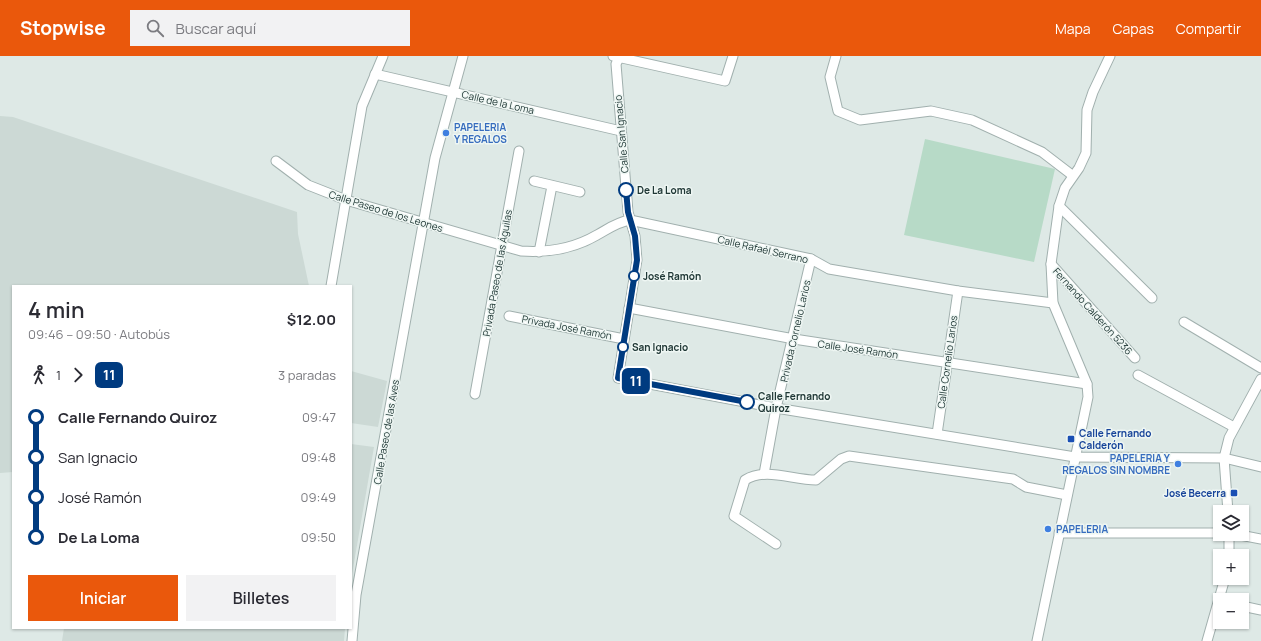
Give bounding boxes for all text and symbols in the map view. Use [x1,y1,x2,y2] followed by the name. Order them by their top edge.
[130,10,410,46] search box
[20,15,106,41] text: Stopwise
[144,17,166,39] icon: search
[176,18,256,39] text: Buscar aquí
[1055,19,1091,38] text: Mapa
[1113,19,1154,38] text: Capas
[1176,19,1241,38] text: Compartir
[460,87,536,117] street label: Calle de la Loma
[611,94,631,174] street label: Calle San Ignacio
[454,120,507,146] place label: PAPELERIA Y REGALOS
[441,128,451,138] marker: PAPELERIA Y REGALOS
[618,182,634,198] marker: De La Loma
[637,183,692,197] place label: De La Loma
[327,187,445,235] street label: Calle Paseo de los Leones
[479,208,515,338] street label: Privada Paseo de las Águilas
[716,232,810,266] street label: Calle Rafaél Serrano
[1050,264,1136,358] street label: Fernando Calderón 5236
[643,269,701,283] place label: José Ramón
[628,270,640,282] marker: José Ramón
[776,278,814,384] street label: Privada Cornelio Larios
[28,295,84,325] text: 4 min
[287,309,336,330] text: $12.00
[521,311,613,343] street label: Privada José Ramón
[934,314,960,410] street label: Calle Cornelio Larios
[28,325,170,343] text: 09:46 – 09:50 · Autobús
[817,336,899,362] street label: Calle José Ramón
[632,340,688,354] place label: San Ignacio
[617,341,629,353] marker: San Ignacio
[28,364,50,386] icon: walk
[67,364,89,386] icon: forward
[103,365,115,384] text: 11
[56,366,61,384] text: 1
[278,366,336,384] text: 3 paradas
[618,368,654,394] line badge: 11
[630,371,642,390] text: 11
[370,378,402,486] street label: Calle Paseo de las Aves
[758,389,830,415] place label: Calle Fernando Quiroz
[739,394,755,410] marker: Calle Fernando Quiroz
[58,407,217,428] text: Calle Fernando Quiroz
[302,408,336,426] text: 09:47
[1079,426,1151,452] place label: Calle Fernando Calderón
[1066,434,1076,444] marker: Calle Fernando Calderón
[58,447,138,468] text: San Ignacio
[301,448,336,466] text: 09:48
[1062,451,1171,477] place label: PAPELERIA Y REGALOS SIN NOMBRE
[1173,459,1183,469] marker: PAPELERIA Y REGALOS SIN NOMBRE
[1164,486,1226,500] place label: José Becerra
[58,487,142,508] text: José Ramón
[301,488,336,506] text: 09:49
[1229,488,1239,498] marker: José Becerra
[1213,505,1249,629] map controls
[1213,505,1249,541] button: layers
[1056,522,1108,536] place label: PAPELERIA
[1043,524,1053,534] marker: PAPELERIA
[58,527,140,548] text: De La Loma
[301,528,336,546] text: 09:50
[1213,549,1249,585] button: +
[28,575,178,621] button: Iniciar
[186,575,336,621] button: Billetes
[1213,593,1249,629] button: −

